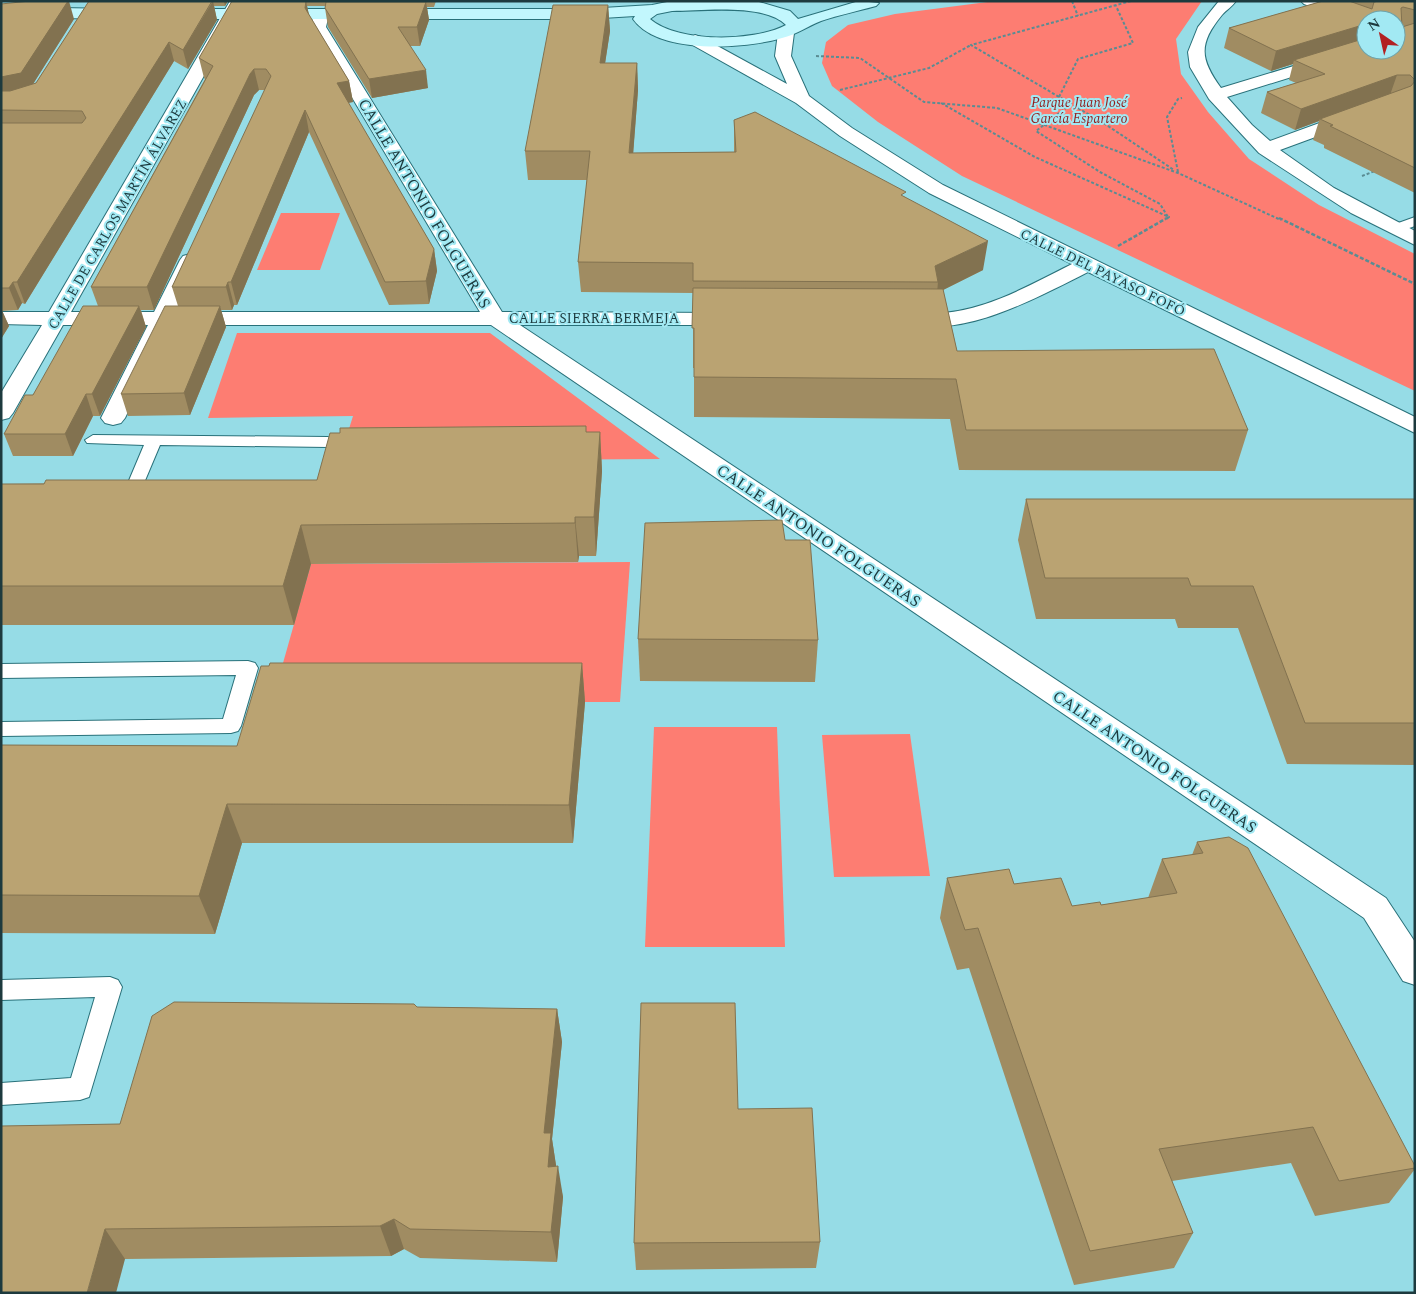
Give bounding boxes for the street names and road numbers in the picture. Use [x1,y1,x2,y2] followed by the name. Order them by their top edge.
[352,94,497,313] street label: CALLE ANTONIO FOLGUERAS
[43,95,192,333] street label: CALLE DE CARLOS MARTÍN ÁLVAREZ
[1017,223,1189,322] street label: CALLE DEL PAYASO FOFÓ
[509,308,680,329] street label: CALLE SIERRA BERMEJA
[712,458,925,613] street label: CALLE ANTONIO FOLGUERAS
[1048,684,1261,839] street label: CALLE ANTONIO FOLGUERAS

